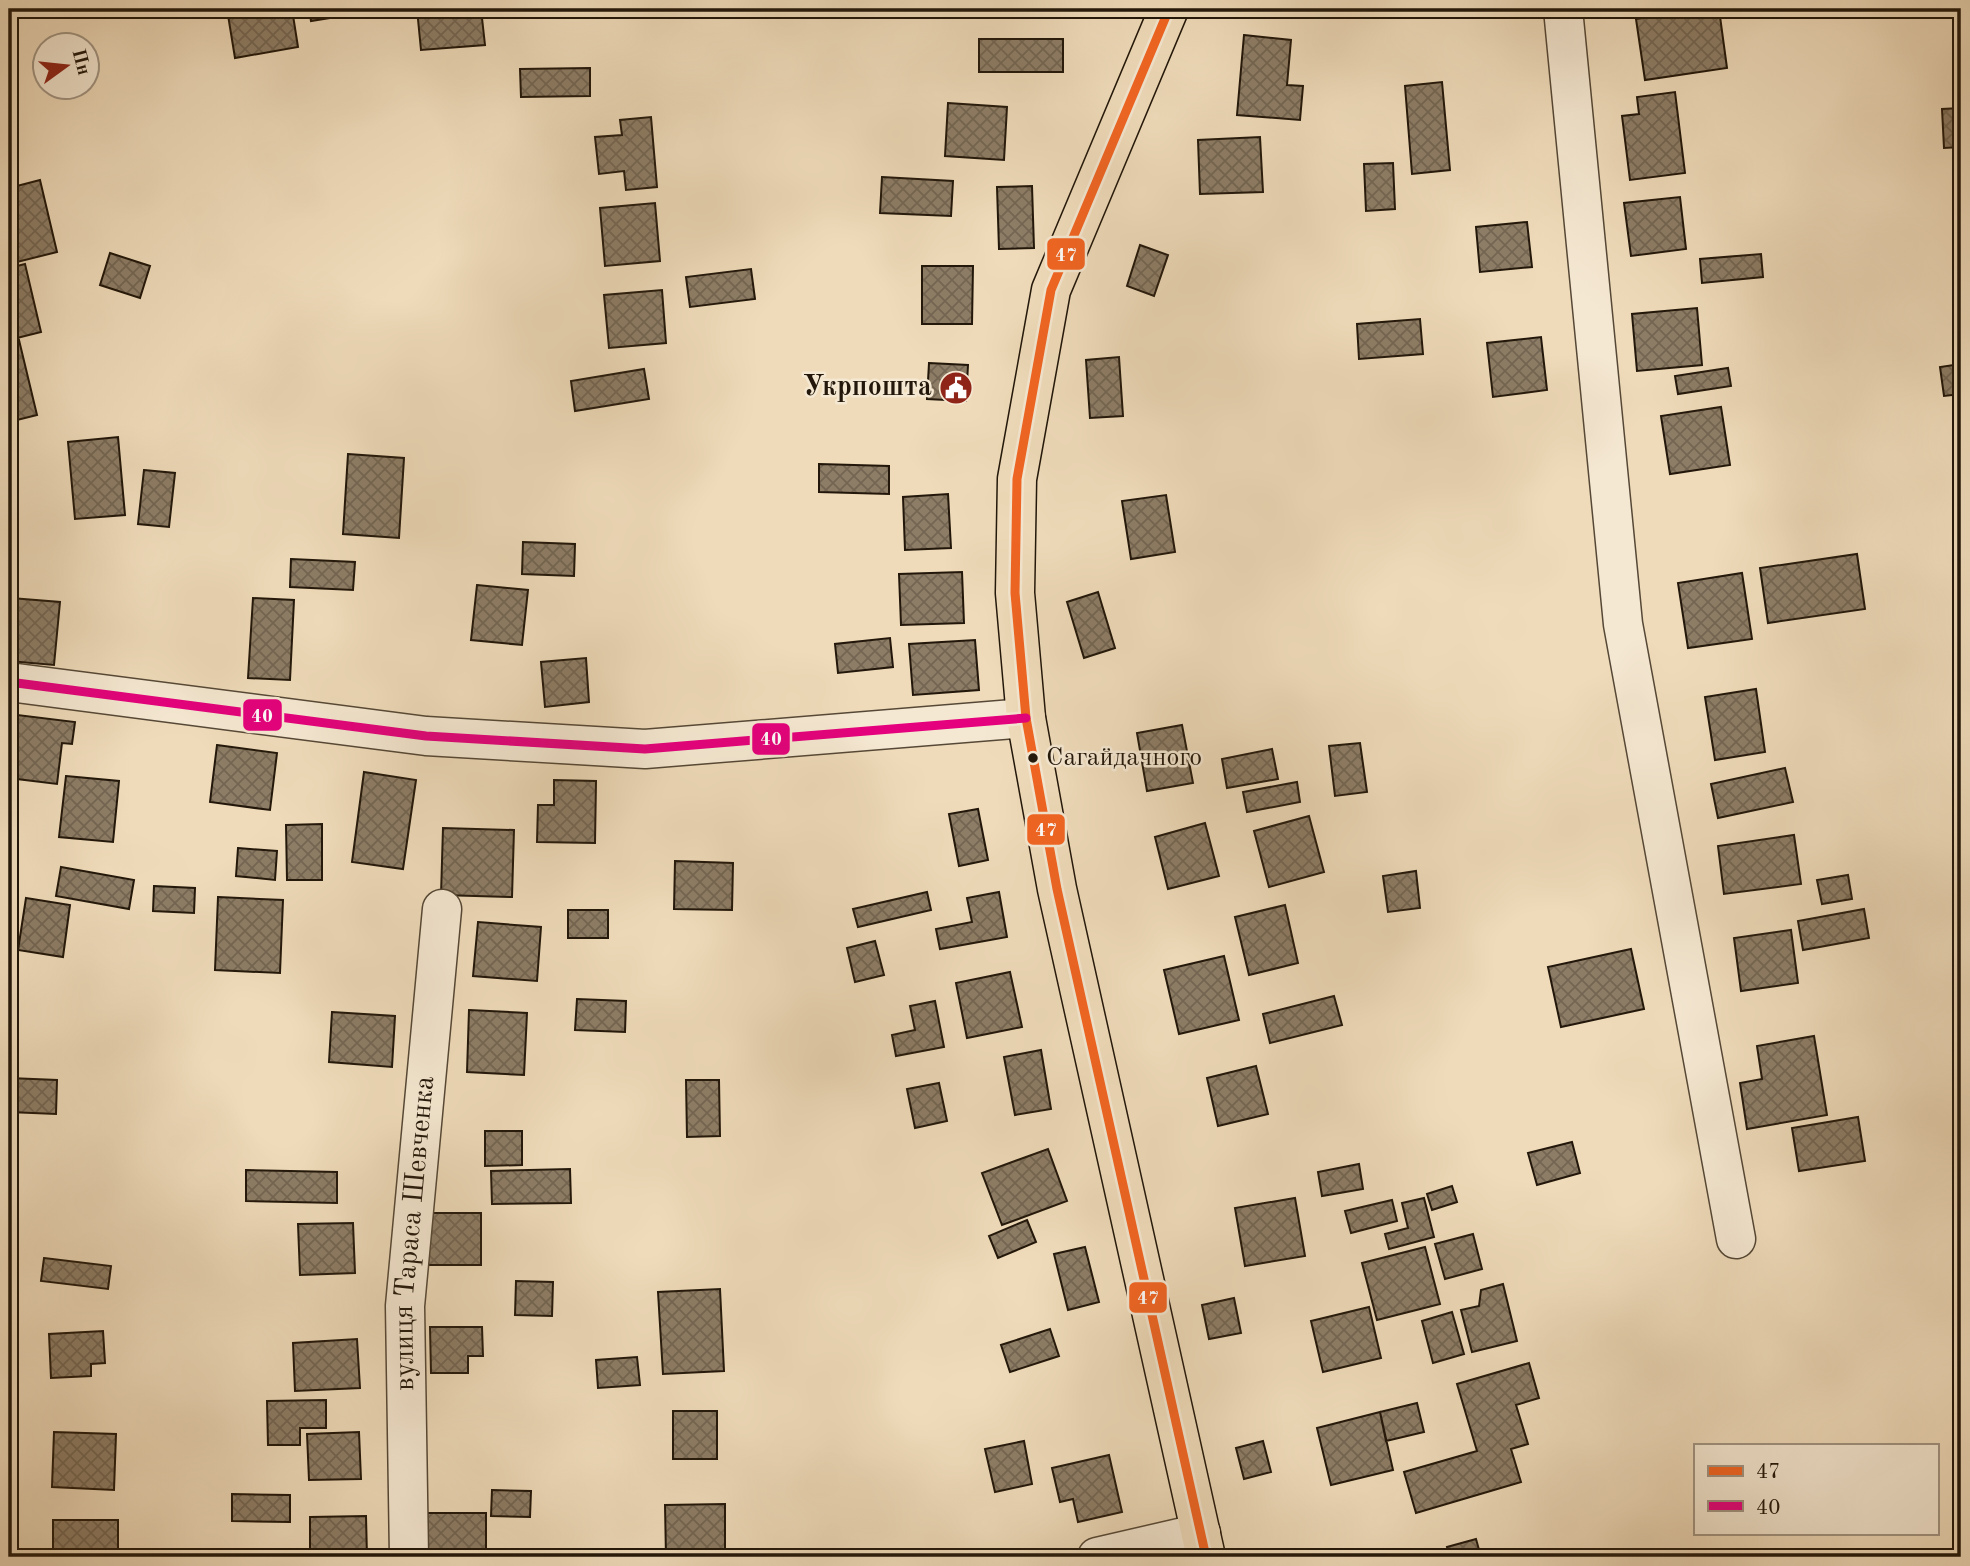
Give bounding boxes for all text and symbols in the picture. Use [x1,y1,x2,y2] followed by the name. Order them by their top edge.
[32,32,102,102] north arrow
[67,47,93,77] text: Пн
[1046,237,1086,271] line badge: 47
[1055,247,1077,266] text: 47
[937,369,975,407] public building icon: Укрпошта
[803,374,932,402] place label: Укрпошта
[242,698,283,732] line badge: 40
[251,708,273,727] text: 40
[751,722,791,756] line badge: 40
[760,731,782,750] text: 40
[1046,745,1202,771] place label: Сагайдачного
[1026,751,1040,765] marker: Сагайдачного
[1026,813,1066,846] line badge: 47
[1035,822,1057,841] text: 47
[391,1075,440,1391] street label: вулиця Тараса Шевченка
[1128,1281,1168,1314] line badge: 47
[1137,1290,1159,1309] text: 47
[1694,1444,1938,1534] legend
[1756,1462,1780,1483] text: 47
[1756,1498,1780,1519] text: 40

